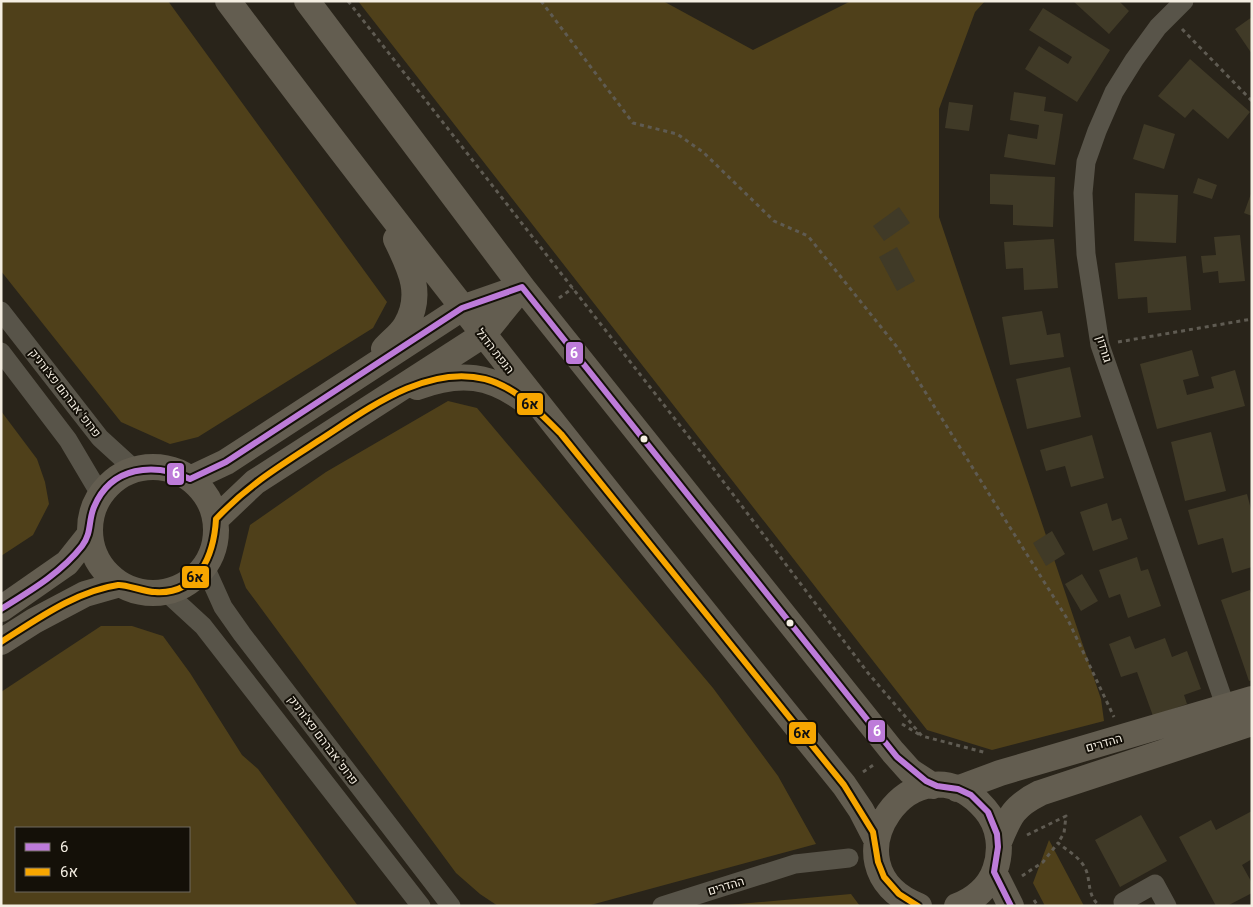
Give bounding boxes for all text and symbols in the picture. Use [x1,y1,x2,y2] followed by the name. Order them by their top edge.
[473,326,517,376] street label: הנפת הדגל
[1093,334,1115,364] street label: גורדון
[565,341,584,365] line badge: 6
[570,345,578,361] text: 6
[26,346,104,440] street label: פרופ' אברהם פצ'ורניק
[516,392,544,416] line badge: 6א
[521,396,539,412] text: 6א
[639,434,649,444] unlabelled marker
[166,462,185,486] line badge: 6
[172,465,180,481] text: 6
[181,565,210,589] line badge: 6א
[186,569,204,585] text: 6א
[785,618,795,628] unlabelled marker
[285,693,361,787] street label: פרופ' אברהם פצ'ורניק
[867,719,886,743] line badge: 6
[788,721,817,745] line badge: 6א
[873,723,881,739] text: 6
[793,725,811,741] text: 6א
[1084,731,1124,755] street label: ההדרים
[15,827,190,892] legend
[60,838,68,856] text: 6
[60,863,78,881] text: 6א
[706,874,746,898] street label: ההדרים

